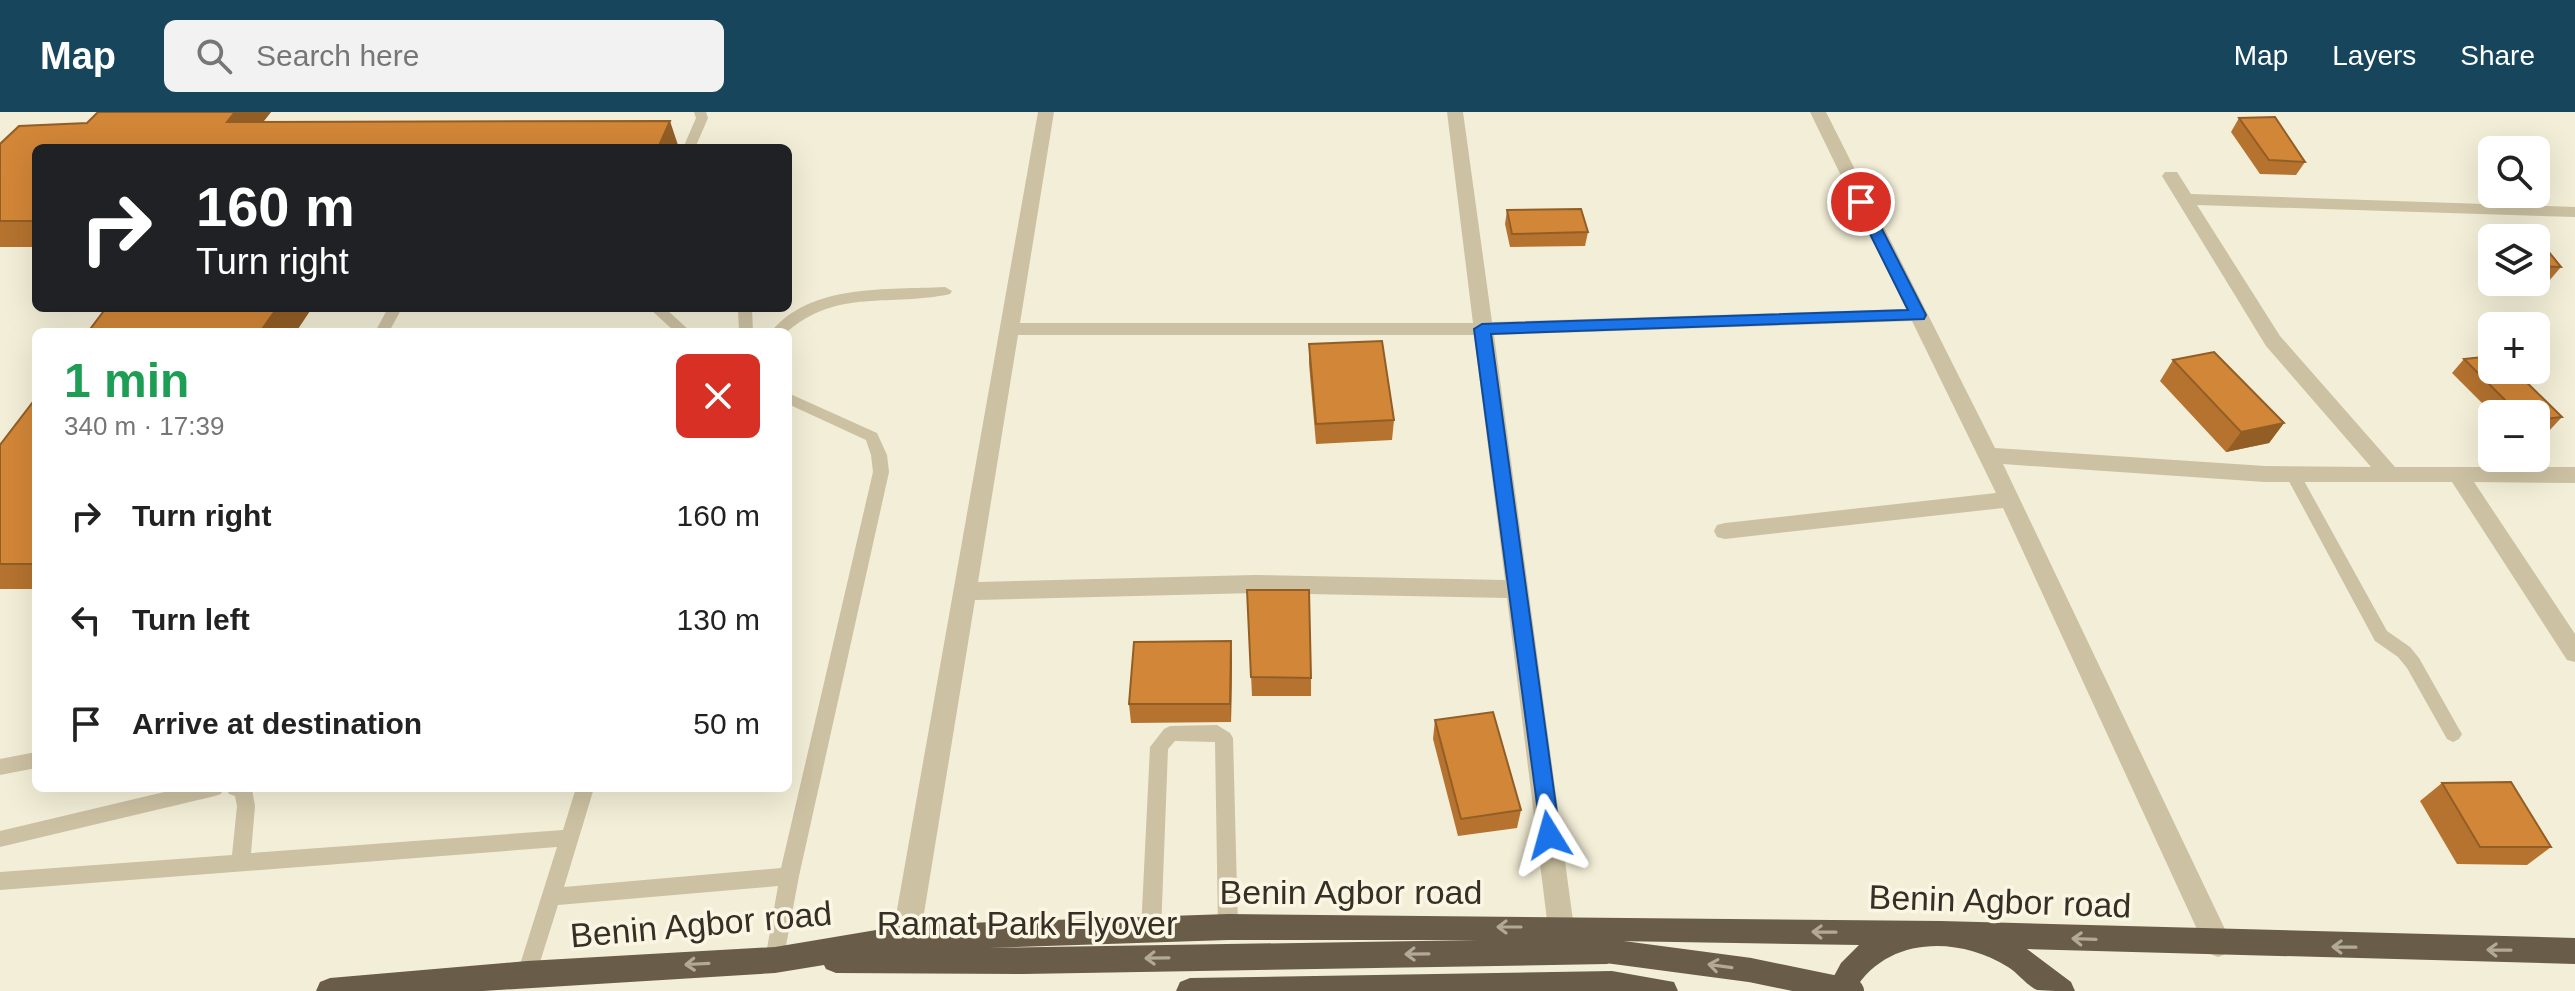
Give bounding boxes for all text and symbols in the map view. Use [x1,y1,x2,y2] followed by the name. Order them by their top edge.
[164,20,724,92] search box
[192,34,236,78] icon: search
[40,35,116,77] text: Map
[256,39,419,72] text: Search here
[2234,40,2288,71] text: Map
[2332,40,2416,71] text: Layers
[2460,40,2535,71] text: Share
[2478,136,2550,472] map controls
[2478,136,2550,208] button: search
[1827,168,1895,236] pin
[196,175,355,238] text: 160 m
[64,176,168,280] icon: right
[1839,180,1883,224] icon: arrive
[2478,224,2550,296] button: layers
[196,241,349,282] text: Turn right
[2478,312,2550,384] button: +
[64,354,189,407] text: 1 min
[676,354,760,438] button: close
[2478,400,2550,472] button: −
[64,411,224,441] text: 340 m · 17:39
[64,494,108,538] icon: right
[132,499,271,532] text: Turn right
[677,499,760,532] text: 160 m
[64,598,108,642] icon: left
[132,603,250,636] text: Turn left
[677,603,760,636] text: 130 m
[64,702,108,746] icon: arrive
[132,707,422,740] text: Arrive at destination
[693,707,760,740] text: 50 m
[1507,793,1591,877] position arrow
[1220,873,1482,911] street label: Benin Agbor road
[1868,877,2132,925] street label: Benin Agbor road
[568,894,834,954] street label: Benin Agbor road
[877,904,1177,942] street label: Ramat Park Flyover
[1496,919,1523,935] one-way arrow
[1811,924,1838,940] one-way arrow
[2071,932,2098,947] one-way arrow
[2331,939,2358,954] one-way arrow
[2486,942,2513,957] one-way arrow
[1404,946,1431,962] one-way arrow
[1144,950,1171,966] one-way arrow
[684,957,711,972] one-way arrow
[1708,958,1734,973] one-way arrow

